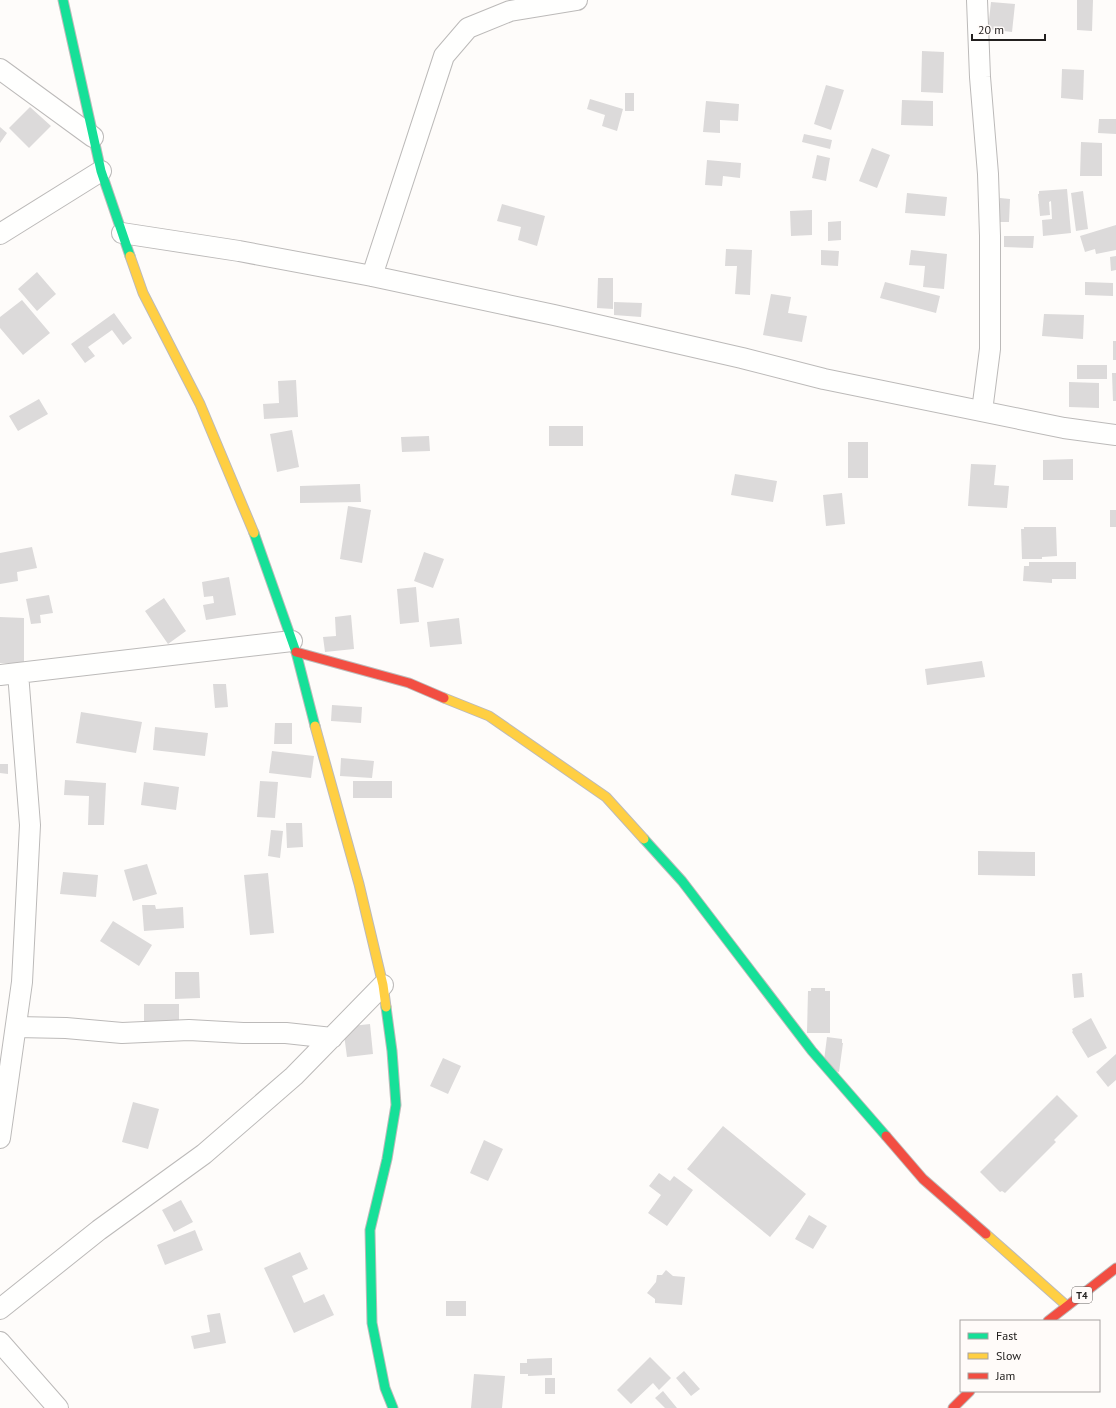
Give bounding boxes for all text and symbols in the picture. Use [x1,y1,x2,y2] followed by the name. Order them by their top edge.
[972,16,1045,42] scale bar
[978,22,1004,37] text: 20 m
[1072,1287,1092,1303] road number: T4
[960,1320,1100,1392] legend
[996,1328,1017,1343] text: Fast
[996,1348,1021,1363] text: Slow
[995,1368,1015,1383] text: Jam

